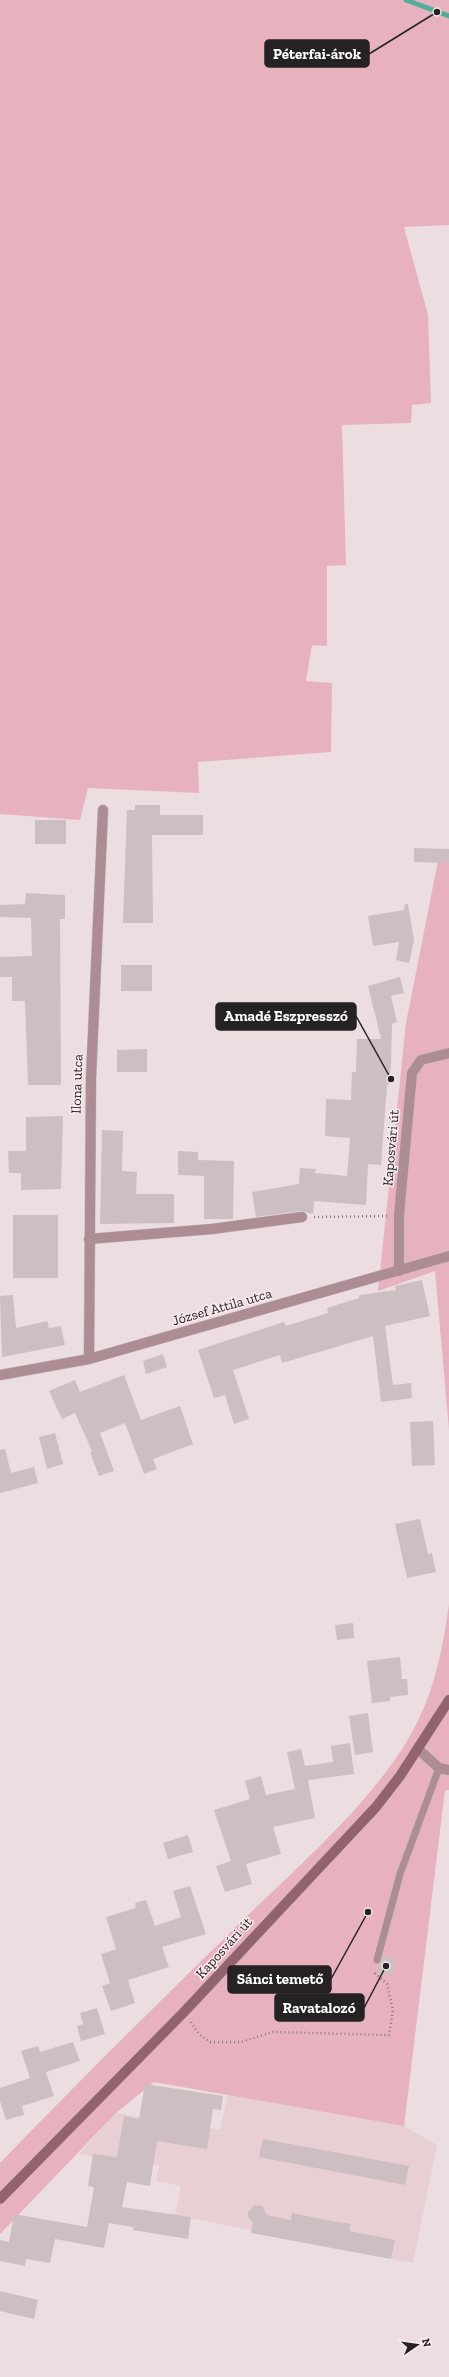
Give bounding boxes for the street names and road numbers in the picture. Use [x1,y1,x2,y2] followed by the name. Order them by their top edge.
[67,1054,87,1114] street label: Ilona utca
[379,1108,403,1187] street label: Kaposvári út
[170,1285,274,1329] street label: József Attila utca
[192,1913,257,1982] street label: Kaposvári út

